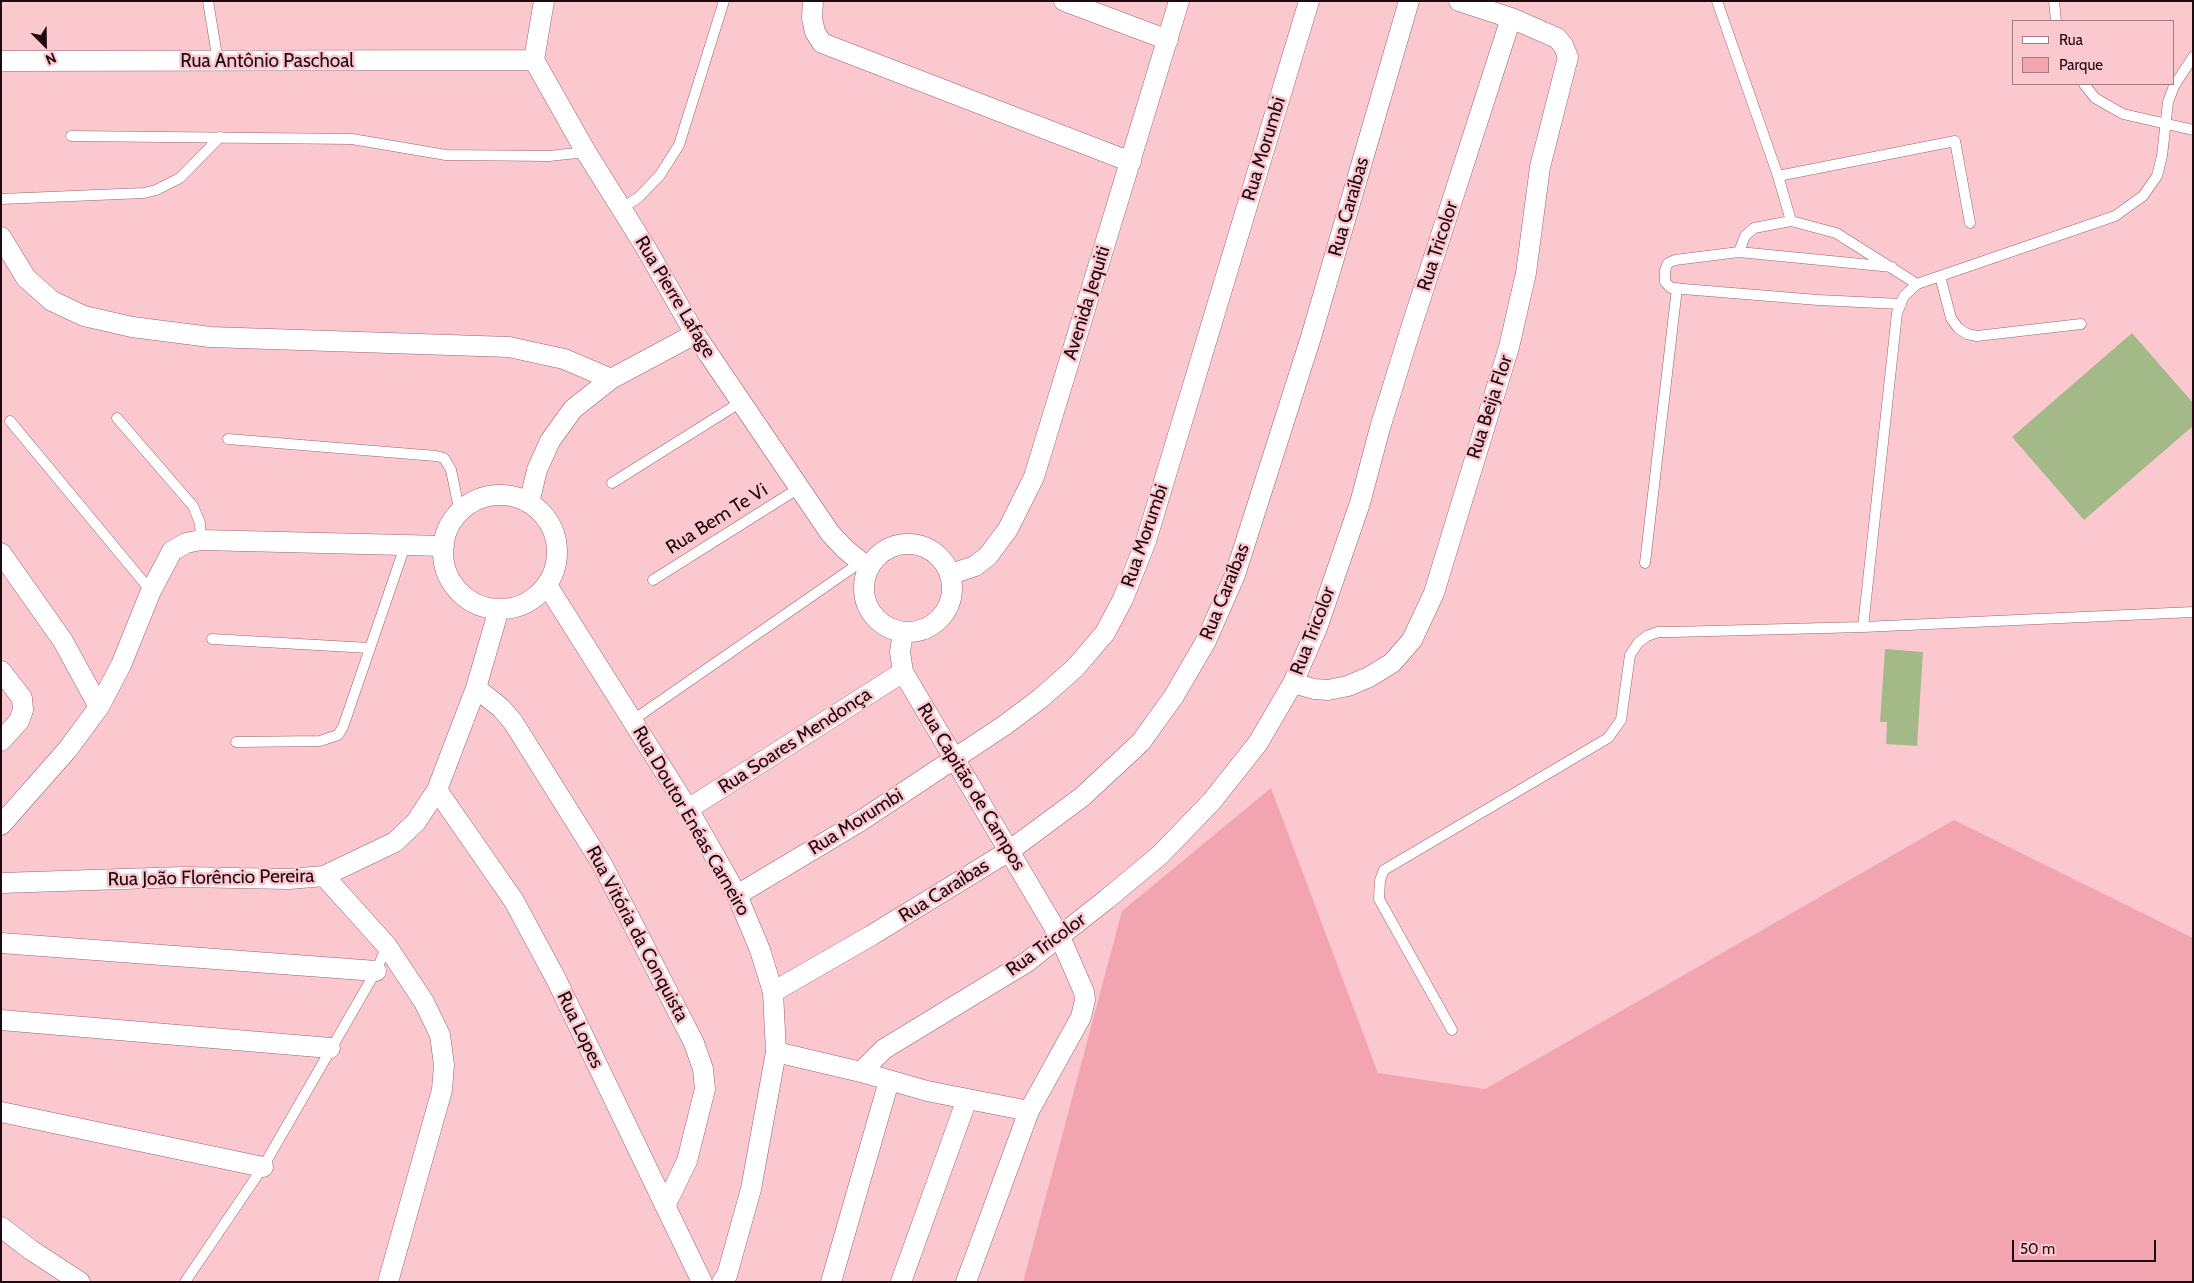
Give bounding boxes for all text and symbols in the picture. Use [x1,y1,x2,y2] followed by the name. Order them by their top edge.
[20,20,70,70] north arrow
[2012,20,2174,85] legend
[2059,31,2083,49] text: Rua
[43,49,59,69] text: N
[180,50,354,72] street label: Rua Antônio Paschoal
[2059,56,2103,74] text: Parque
[1237,94,1291,204] street label: Rua Morumbi
[1324,155,1374,259] street label: Rua Caraíbas
[1413,198,1463,294] street label: Rua Tricolor
[630,232,720,362] street label: Rua Pierre Lafage
[1059,243,1115,363] street label: Avenida Jequiti
[1462,352,1518,462] street label: Rua Beija Flor
[662,479,772,559] street label: Rua Bem Te Vi
[1117,482,1173,590] street label: Rua Morumbi
[1195,540,1255,644] street label: Rua Caraíbas
[1286,584,1340,678] street label: Rua Tricolor
[714,683,876,799] street label: Rua Soares Mendonça
[912,699,1030,875] street label: Rua Capitão de Campos
[627,722,755,920] street label: Rua Doutor Enéas Carneiro
[804,784,908,860] street label: Rua Morumbi
[581,842,693,1026] street label: Rua Vitória da Conquista
[895,854,993,928] street label: Rua Caraíbas
[108,865,314,891] street label: Rua João Florêncio Pereira
[1002,908,1090,982] street label: Rua Tricolor
[552,988,608,1072] street label: Rua Lopes
[2014,1230,2158,1262] scale bar
[2020,1240,2055,1258] text: 50 m

